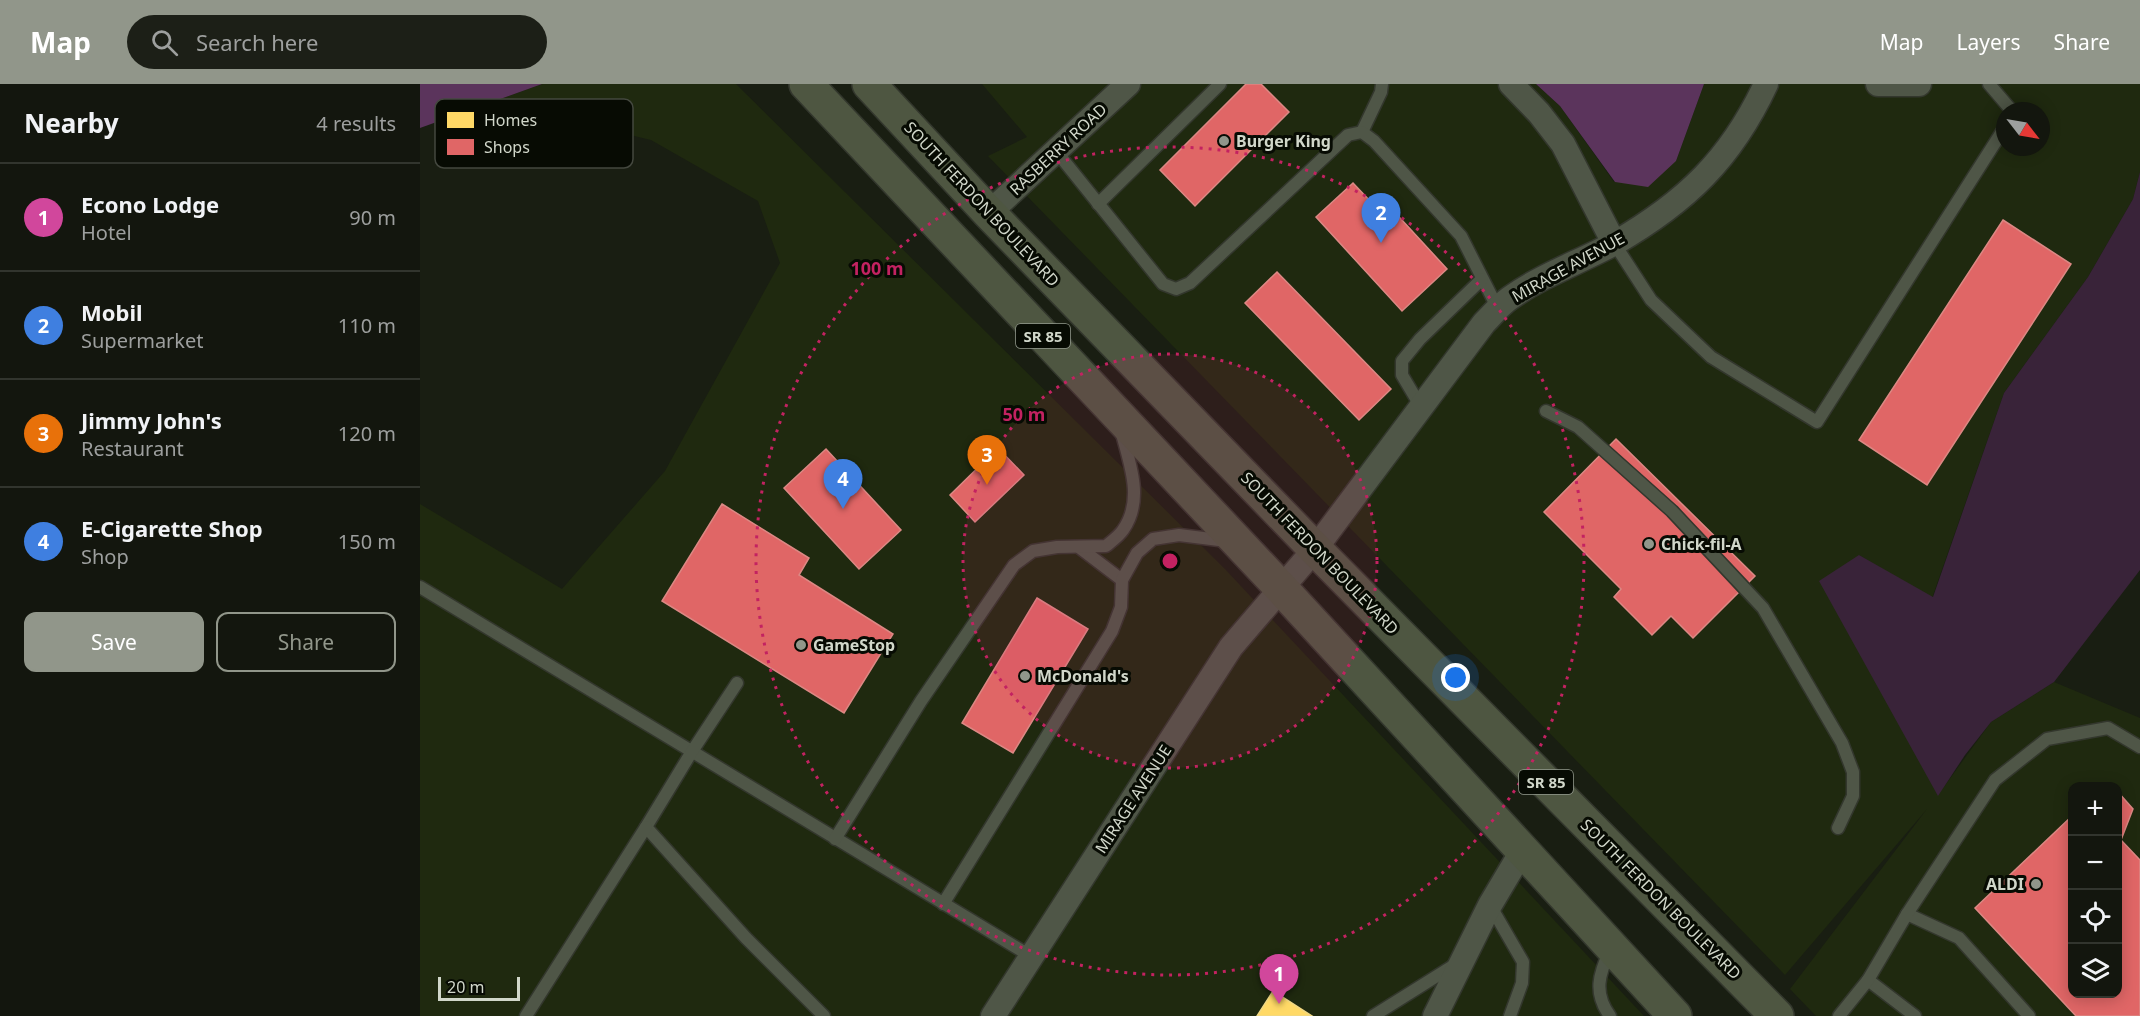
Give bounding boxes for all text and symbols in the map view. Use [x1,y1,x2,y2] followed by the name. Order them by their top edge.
[127,15,547,69] search box
[30,23,91,61] text: Map
[148,26,181,59] icon: search
[196,27,318,57] text: Search here
[1880,28,1924,56] text: Map
[1957,28,2021,56] text: Layers
[2054,28,2110,56] text: Share
[1005,98,1111,200] street label: RASBERRY ROAD
[435,99,633,168] legend
[1996,102,2050,156] north arrow
[24,105,119,141] text: Nearby
[484,109,537,131] text: Homes
[316,110,396,137] text: 4 results
[900,117,1064,291] street label: SOUTH FERDON BOULEVARD
[1236,130,1331,152] place label: Burger King
[1217,134,1231,148] marker: Burger King
[484,136,530,158] text: Shops
[81,189,219,219] text: Econo Lodge
[1362,194,1400,243] pin: 2
[38,204,49,231] text: 1
[349,204,396,231] text: 90 m
[81,219,132,246] text: Hotel
[1508,227,1628,307] street label: MIRAGE AVENUE
[850,256,904,280] text: 100 m
[81,297,143,327] text: Mobil
[38,312,49,339] text: 2
[338,312,396,339] text: 110 m
[1016,324,1070,348] road number: SR 85
[81,327,204,354] text: Supermarket
[1003,402,1045,426] text: 50 m
[81,405,222,435] text: Jimmy John's
[38,420,49,447] text: 3
[338,420,396,447] text: 120 m
[81,435,184,462] text: Restaurant
[968,436,1006,485] pin: 3
[824,460,862,509] pin: 4
[1236,467,1404,639] street label: SOUTH FERDON BOULEVARD
[81,513,263,543] text: E-Cigarette Shop
[38,528,49,555] text: 4
[338,528,396,555] text: 150 m
[1661,533,1743,555] place label: Chick-fil-A
[1642,537,1656,551] marker: Chick-fil-A
[81,543,129,570] text: Shop
[1160,551,1180,571] centre of rings
[24,612,204,672] button: Save
[216,612,396,672] button: Share
[813,634,895,656] place label: GameStop
[794,638,808,652] marker: GameStop
[1441,663,1470,692] your location
[1037,665,1129,687] place label: McDonald's
[1018,669,1032,683] marker: McDonald's
[1090,740,1176,858] street label: MIRAGE AVENUE
[1519,770,1573,794] road number: SR 85
[2068,782,2122,998] map controls
[2068,782,2122,836] button: +
[1576,814,1746,984] street label: SOUTH FERDON BOULEVARD
[2068,836,2122,890] button: −
[1986,873,2024,895] place label: ALDI
[2029,877,2043,891] marker: ALDI
[2068,890,2122,944] button: locate
[2068,944,2122,998] button: layers
[1260,954,1298,1004] pin: 1
[438,974,520,1002] scale bar
[447,976,484,998] text: 20 m

